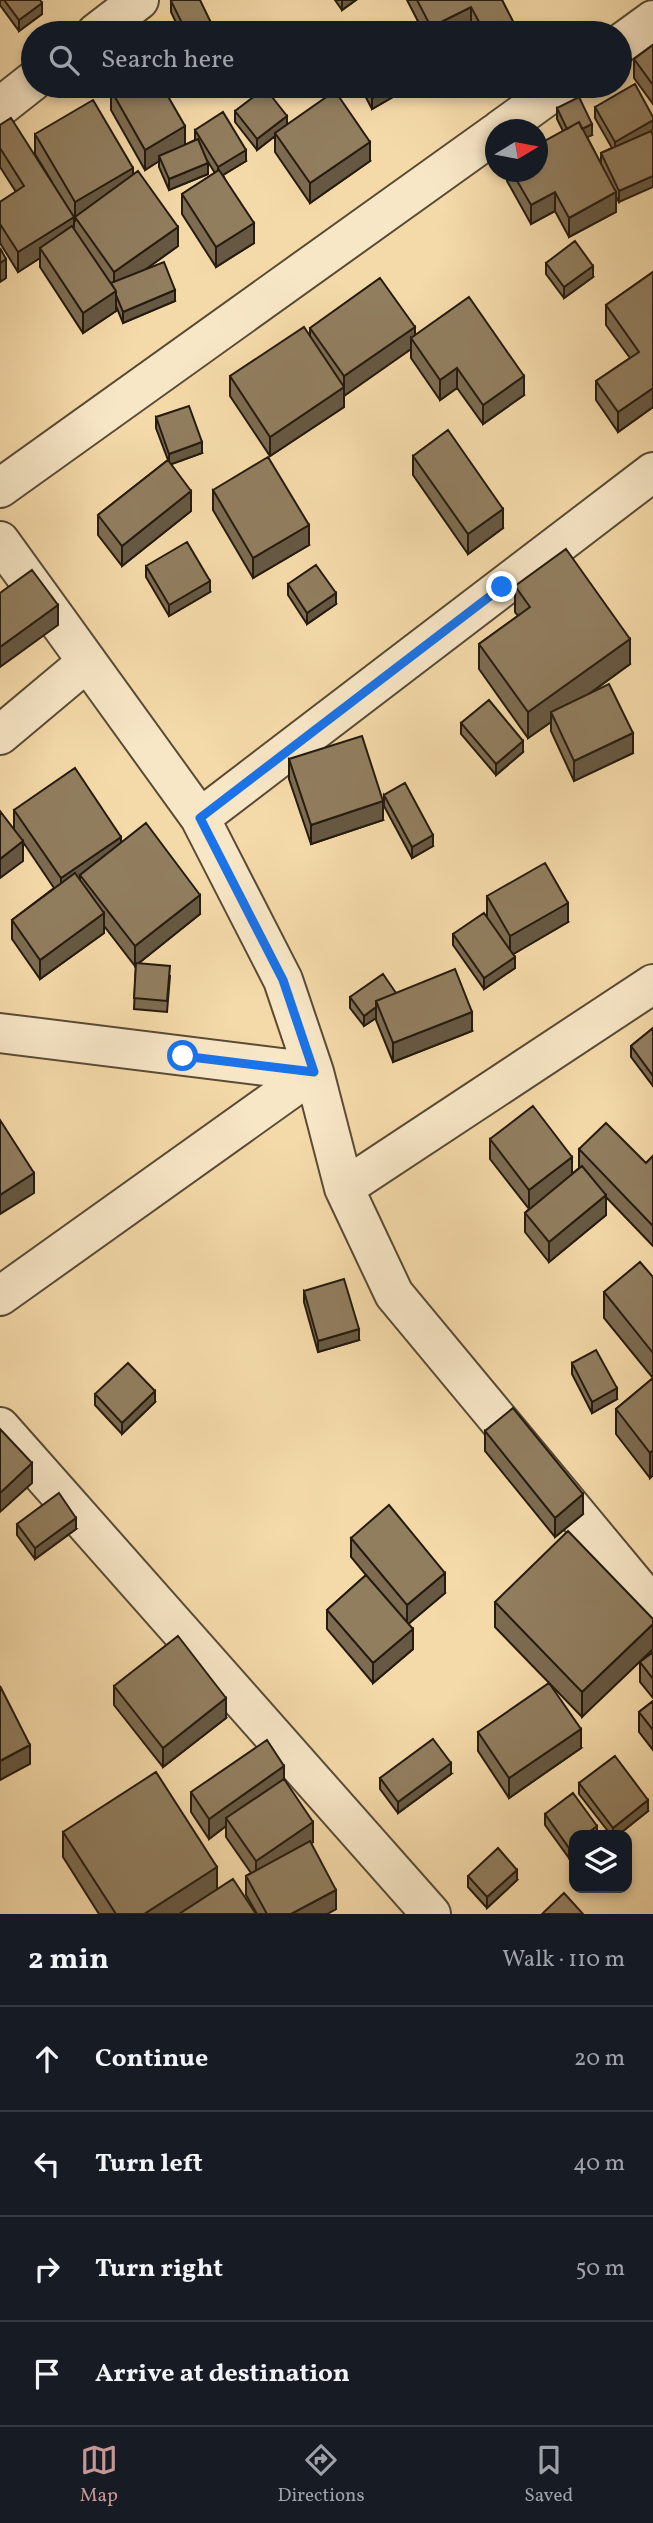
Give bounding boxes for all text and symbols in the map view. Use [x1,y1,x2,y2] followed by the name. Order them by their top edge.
[21,21,632,98] search box
[45,41,83,79] icon: search
[101,42,234,78] text: Search here
[485,119,548,182] north arrow
[486,571,517,602] route end
[167,1040,198,1071] route start
[569,1830,632,1893] map controls
[569,1830,632,1893] button: layers
[28,1939,109,1981] text: 2 min
[502,1944,625,1976] text: Walk · 110 m
[28,2040,66,2078] icon: ahead
[95,2041,208,2077] text: Continue
[574,2043,625,2075] text: 20 m
[28,2145,66,2183] icon: left
[95,2146,203,2182] text: Turn left
[573,2148,625,2180] text: 40 m
[28,2250,66,2288] icon: right
[95,2251,223,2287] text: Turn right
[576,2253,625,2285] text: 50 m
[28,2355,66,2393] icon: arrive
[95,2356,350,2392] text: Arrive at destination
[80,2441,118,2509] tab: Map
[278,2441,365,2509] tab: Directions
[524,2441,573,2509] tab: Saved

